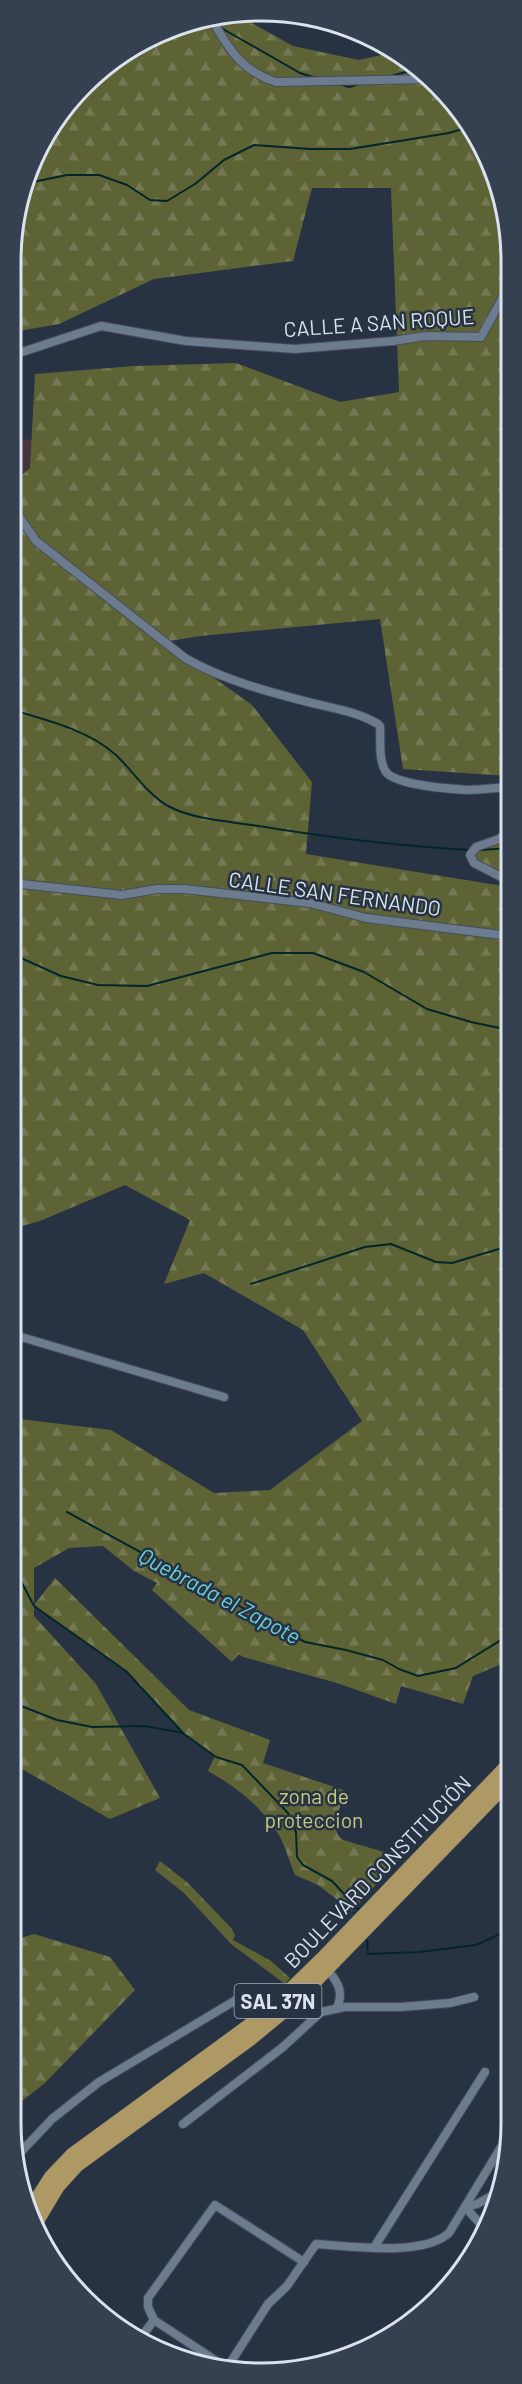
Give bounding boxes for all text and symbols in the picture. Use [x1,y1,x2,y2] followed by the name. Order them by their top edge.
[283,303,475,341] street label: CALLE A SAN ROQUE
[227,866,443,920] street label: CALLE SAN FERNANDO
[135,1541,305,1649] water label: Quebrada el Zapote
[278,1770,476,1972] street label: BOULEVARD CONSTITUCIÓN
[265,1783,363,1832] park label: zona de proteccion
[234,1984,322,2018] road number: SAL 37N

